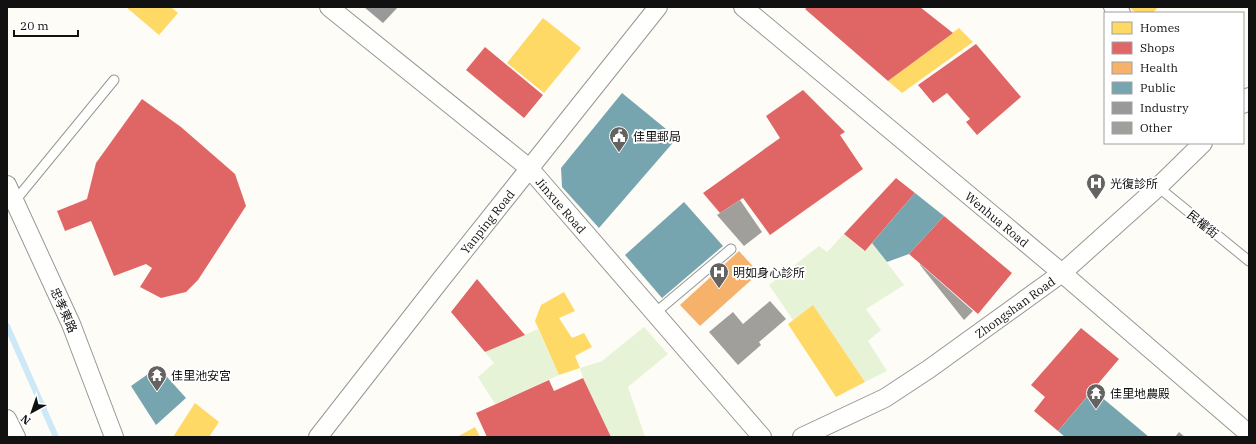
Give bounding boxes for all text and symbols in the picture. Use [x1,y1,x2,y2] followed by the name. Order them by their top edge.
[14,12,78,38] scale bar
[1104,12,1244,144] legend
[20,18,49,33] text: 20 m
[1140,20,1180,35] text: Homes
[1140,40,1175,55] text: Shops
[1140,60,1178,75] text: Health
[1140,80,1176,95] text: Public
[1140,100,1189,115] text: Industry
[1140,120,1173,135] text: Other
[608,125,630,153] public building icon: 佳里郵局
[633,129,681,144] place label: 佳里郵局
[1085,172,1107,200] hospital icon: 光復診所
[533,174,589,236] street label: Jinxue Road
[1110,176,1158,191] place label: 光復診所
[457,186,517,257] street label: Yanping Road
[962,188,1032,250] street label: Wenhua Road
[1184,207,1222,241] street label: 民權街
[708,261,730,289] hospital icon: 明如身心診所
[733,265,805,280] place label: 明如身心診所
[972,273,1058,341] street label: Zhongshan Road
[47,285,81,335] street label: 忠孝東路
[146,364,168,392] temple icon: 佳里池安宮
[171,368,231,383] place label: 佳里池安宮
[1085,382,1107,410] temple icon: 佳里地農殿
[1110,386,1170,401] place label: 佳里地農殿
[12,392,52,432] north arrow
[18,411,33,428] text: N

